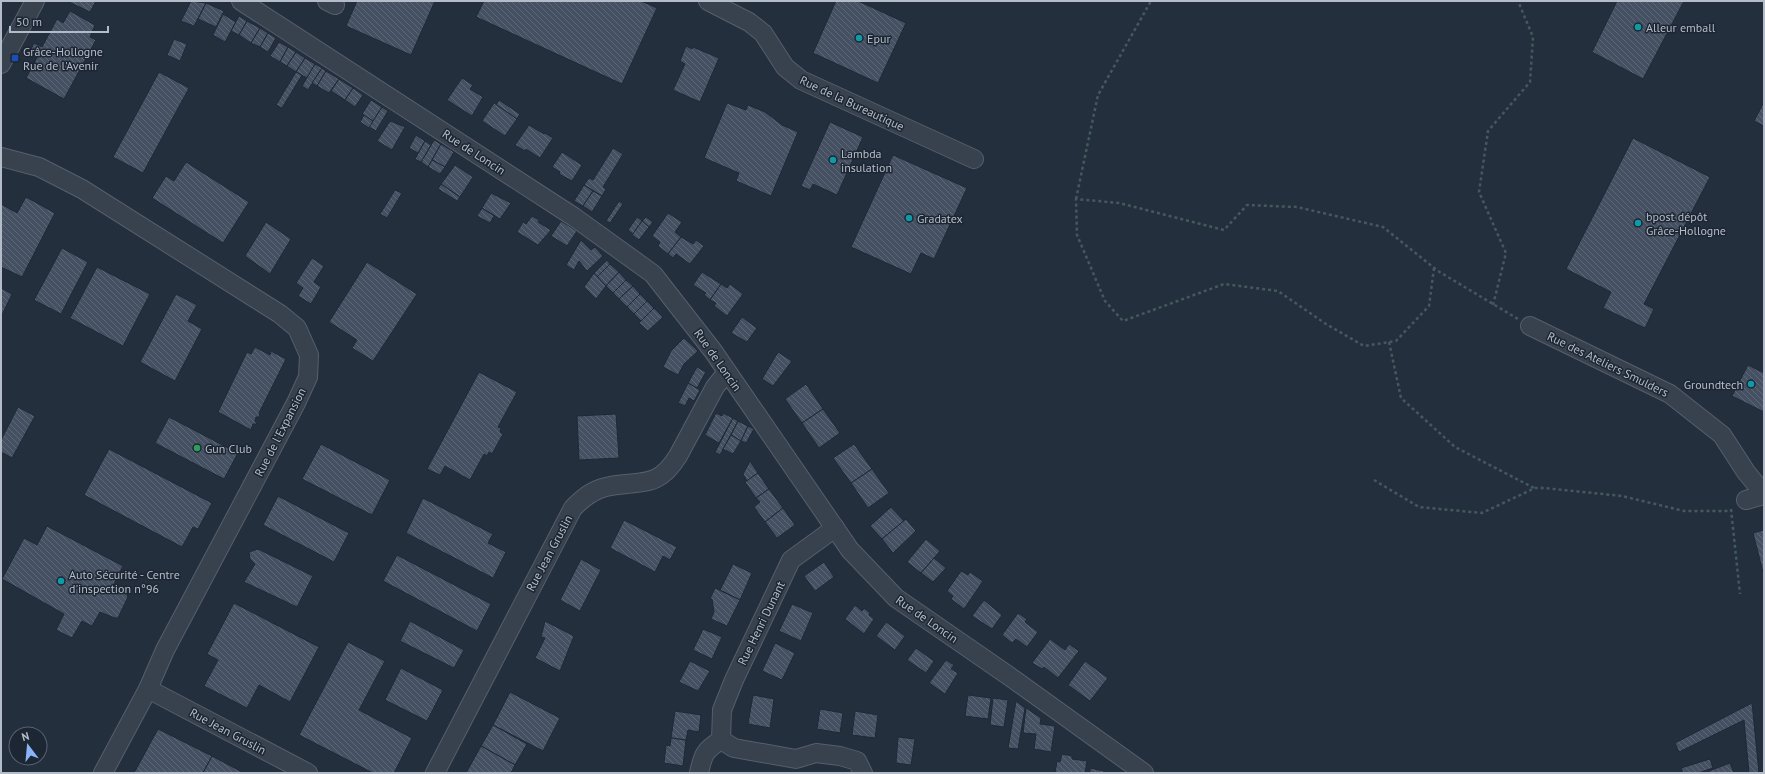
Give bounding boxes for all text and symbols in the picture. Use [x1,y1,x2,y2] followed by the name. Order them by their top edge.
[10,8,108,34] scale bar
[16,14,42,29] text: 50 m
[1646,20,1716,35] place label: Alleur emball
[1633,22,1643,32] marker: Alleur emball
[867,31,890,46] place label: Epur
[854,33,864,43] marker: Epur
[23,44,103,73] place label: Grâce-Hollogne Rue de l'Avenir
[10,53,20,63] marker: Grâce-Hollogne Rue de l'Avenir
[797,72,907,134] street label: Rue de la Bureautique
[440,126,508,178] street label: Rue de Loncin
[841,146,892,175] place label: Lambda insulation
[828,155,838,165] marker: Lambda insulation
[1646,209,1726,238] place label: bpost dépôt Grâce-Hollogne
[917,211,963,226] place label: Gradatex
[904,213,914,223] marker: Gradatex
[1633,218,1643,228] marker: bpost dépôt Grâce-Hollogne
[691,326,745,394] street label: Rue de Loncin
[1545,328,1671,400] street label: Rue des Ateliers Smulders
[1684,377,1743,392] place label: Groundtech
[1746,379,1756,389] marker: Groundtech
[251,385,309,479] street label: Rue de l'Expansion
[205,441,252,456] place label: Gun Club
[192,443,202,453] marker: Gun Club
[523,512,575,594] street label: Rue Jean Gruslin
[69,567,180,596] place label: Auto Sécurité - Centre d'inspection n°96
[56,576,66,586] marker: Auto Sécurité - Centre d'inspection n°96
[734,579,788,667] street label: Rue Henri Dunant
[893,592,961,646] street label: Rue de Loncin
[187,705,269,757] street label: Rue Jean Gruslin
[8,726,48,766] north arrow
[20,729,31,744] text: N

